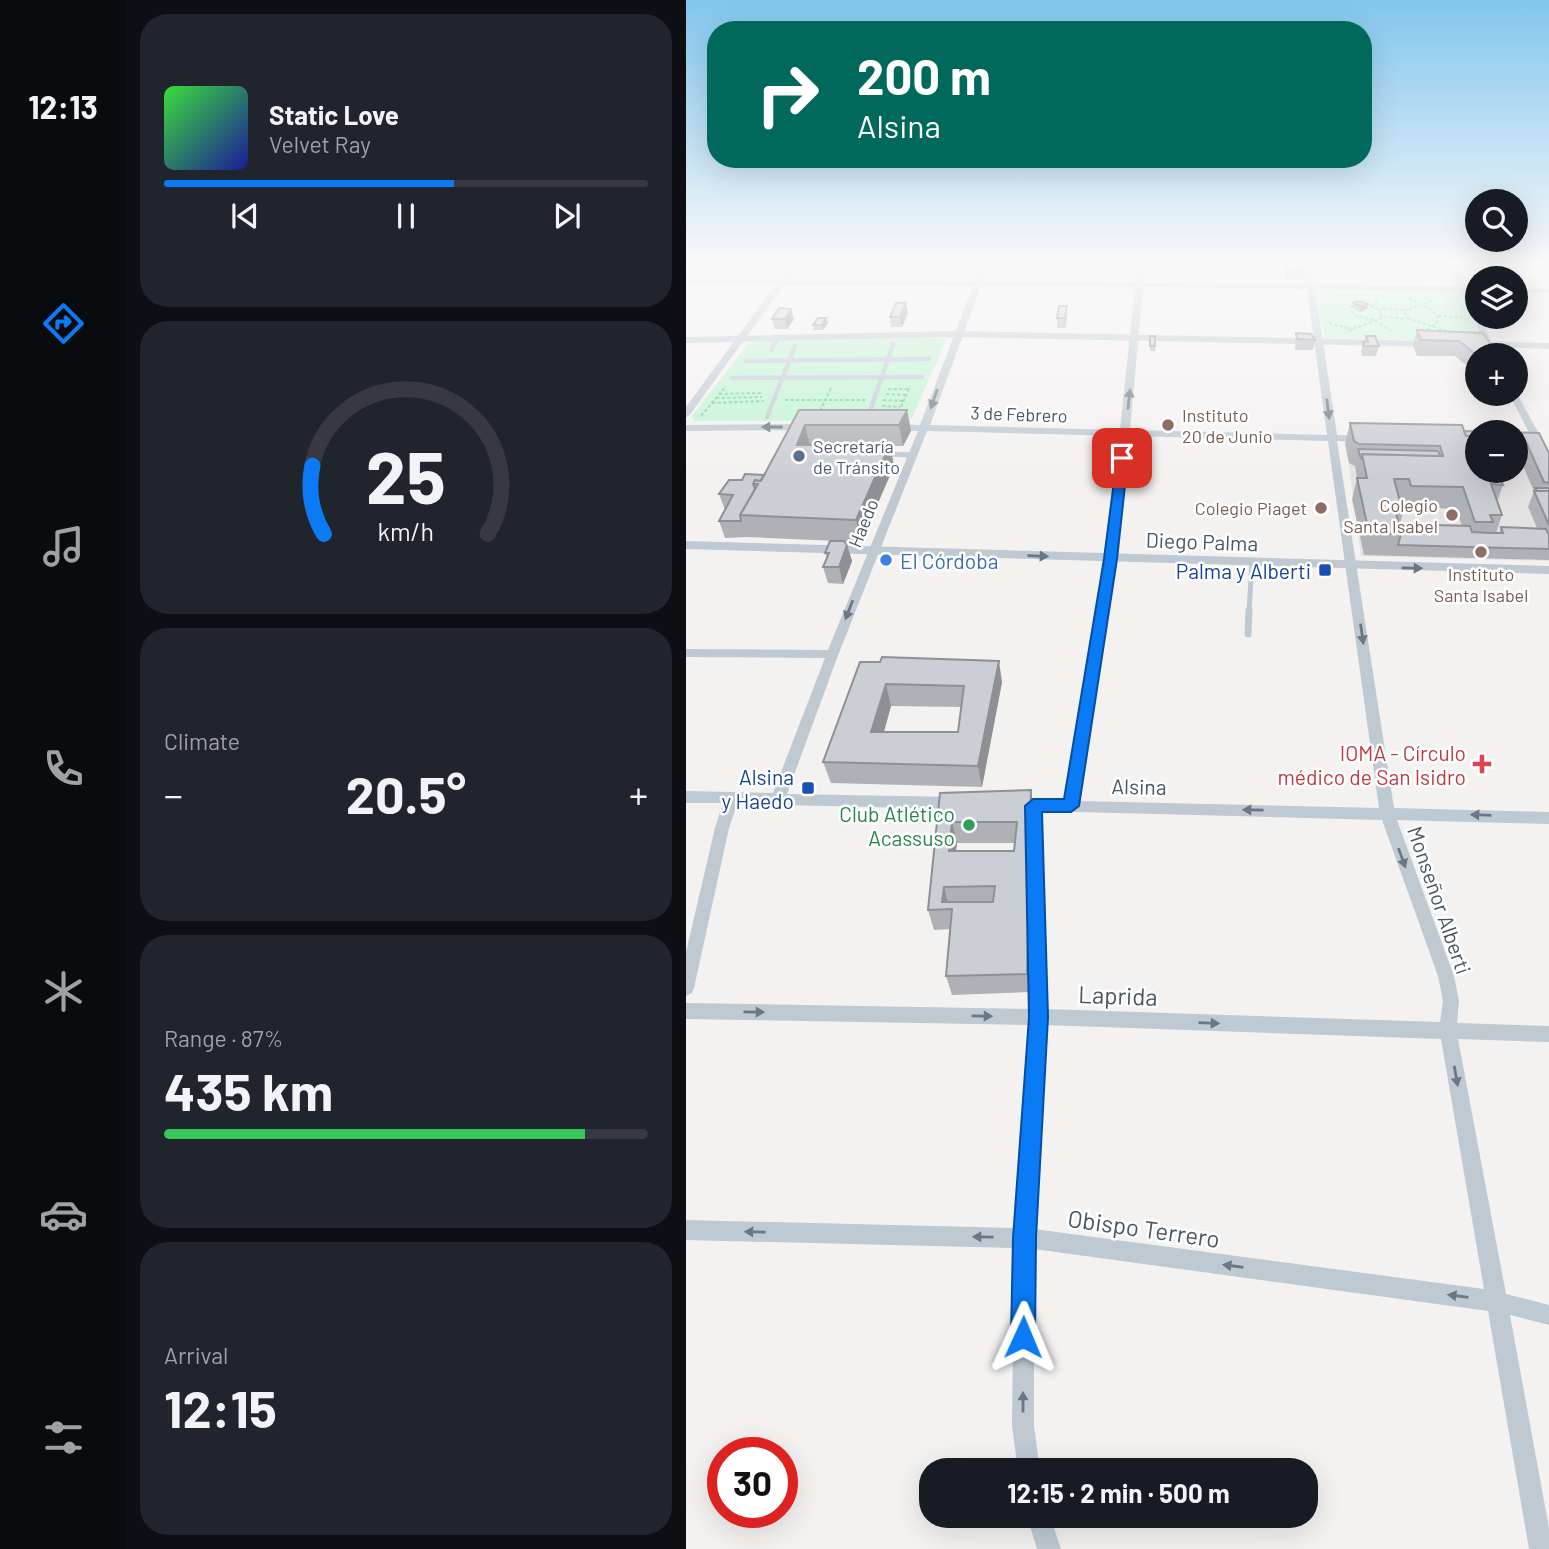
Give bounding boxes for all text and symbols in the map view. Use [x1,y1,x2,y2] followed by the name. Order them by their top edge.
[857,46,991,105] text: 200 m
[742,49,833,140] icon: right
[28,87,98,125] text: 12:13
[269,99,399,130] text: Static Love
[857,106,941,144] text: Alsina
[269,130,371,158] text: Velvet Ray
[1465,189,1528,483] map controls
[1465,189,1528,252] button: search
[226,197,264,235] icon: previous
[387,197,425,235] icon: pause
[548,197,586,235] icon: next
[1465,266,1528,329] button: layers
[39,299,88,348] icon: directions
[1465,343,1528,406] button: +
[1124,387,1135,409] one-way arrow
[928,388,939,409] one-way arrow
[1323,399,1334,421] one-way arrow
[970,401,1068,427] street label: 3 de Febrero
[1182,404,1273,447] place label: Instituto 20 de Junio
[1160,417,1176,433] marker: Instituto 20 de Junio
[1465,420,1528,483] button: −
[761,421,783,433] one-way arrow
[1092,428,1152,488] pin
[366,431,446,519] text: 25
[813,435,900,478] place label: Secretaría de Tránsito
[1103,439,1141,477] icon: arrive
[791,448,807,464] marker: Secretaría de Tránsito
[1343,494,1438,537] place label: Colegio Santa Isabel
[843,496,883,550] street label: Haedo
[1195,497,1307,519] place label: Colegio Piaget
[1313,500,1329,516] marker: Colegio Piaget
[1444,507,1460,523] marker: Colegio Santa Isabel
[378,515,434,545] text: km/h
[39,522,88,571] icon: music
[1145,527,1259,555] street label: Diego Palma
[1473,544,1489,560] marker: Instituto Santa Isabel
[900,548,998,573] place label: El Córdoba
[1027,551,1049,562] one-way arrow
[878,552,894,568] marker: El Córdoba
[1176,558,1311,583] place label: Palma y Alberti
[1317,562,1333,578] marker: Palma y Alberti
[1402,562,1424,574] one-way arrow
[1434,563,1528,606] place label: Instituto Santa Isabel
[844,600,855,621] one-way arrow
[1356,624,1367,646] one-way arrow
[164,727,240,755] text: Climate
[1278,740,1466,789] place label: IOMA - Círculo médico de San Isidro
[39,744,88,793] icon: phone
[1472,754,1492,774] marker: IOMA - Círculo médico de San Isidro
[346,762,466,824] text: 20.5°
[722,764,794,813] place label: Alsina y Haedo
[164,771,183,817] text: −
[629,771,648,817] text: +
[1111,773,1167,799] street label: Alsina
[800,780,816,796] marker: Alsina y Haedo
[839,801,955,850] place label: Club Atlético Acassuso
[1242,804,1264,815] one-way arrow
[1470,810,1492,821] one-way arrow
[961,817,977,833] marker: Club Atlético Acassuso
[1403,823,1477,977] street label: Monseñor Alberti
[1397,847,1408,868] one-way arrow
[39,967,88,1016] icon: climate
[1078,979,1158,1011] street label: Laprida
[743,1006,765,1018] one-way arrow
[971,1010,993,1022] one-way arrow
[1198,1017,1220,1028] one-way arrow
[164,1024,283,1052] text: Range · 87%
[164,1059,333,1121] text: 435 km
[1451,1065,1462,1087] one-way arrow
[39,1190,88,1239] icon: car
[1066,1203,1222,1253] street label: Obispo Terrero
[744,1226,766,1238] one-way arrow
[971,1231,993,1243] one-way arrow
[1222,1260,1244,1271] one-way arrow
[1447,1290,1469,1301] one-way arrow
[986,1300,1060,1374] position arrow
[164,1341,228,1369] text: Arrival
[164,1376,277,1438] text: 12:15
[1017,1391,1029,1413] one-way arrow
[39,1413,88,1462] icon: filters
[707,1437,798,1528] speed limit sign: 30
[1007,1477,1230,1508] text: 12:15 · 2 min · 500 m

